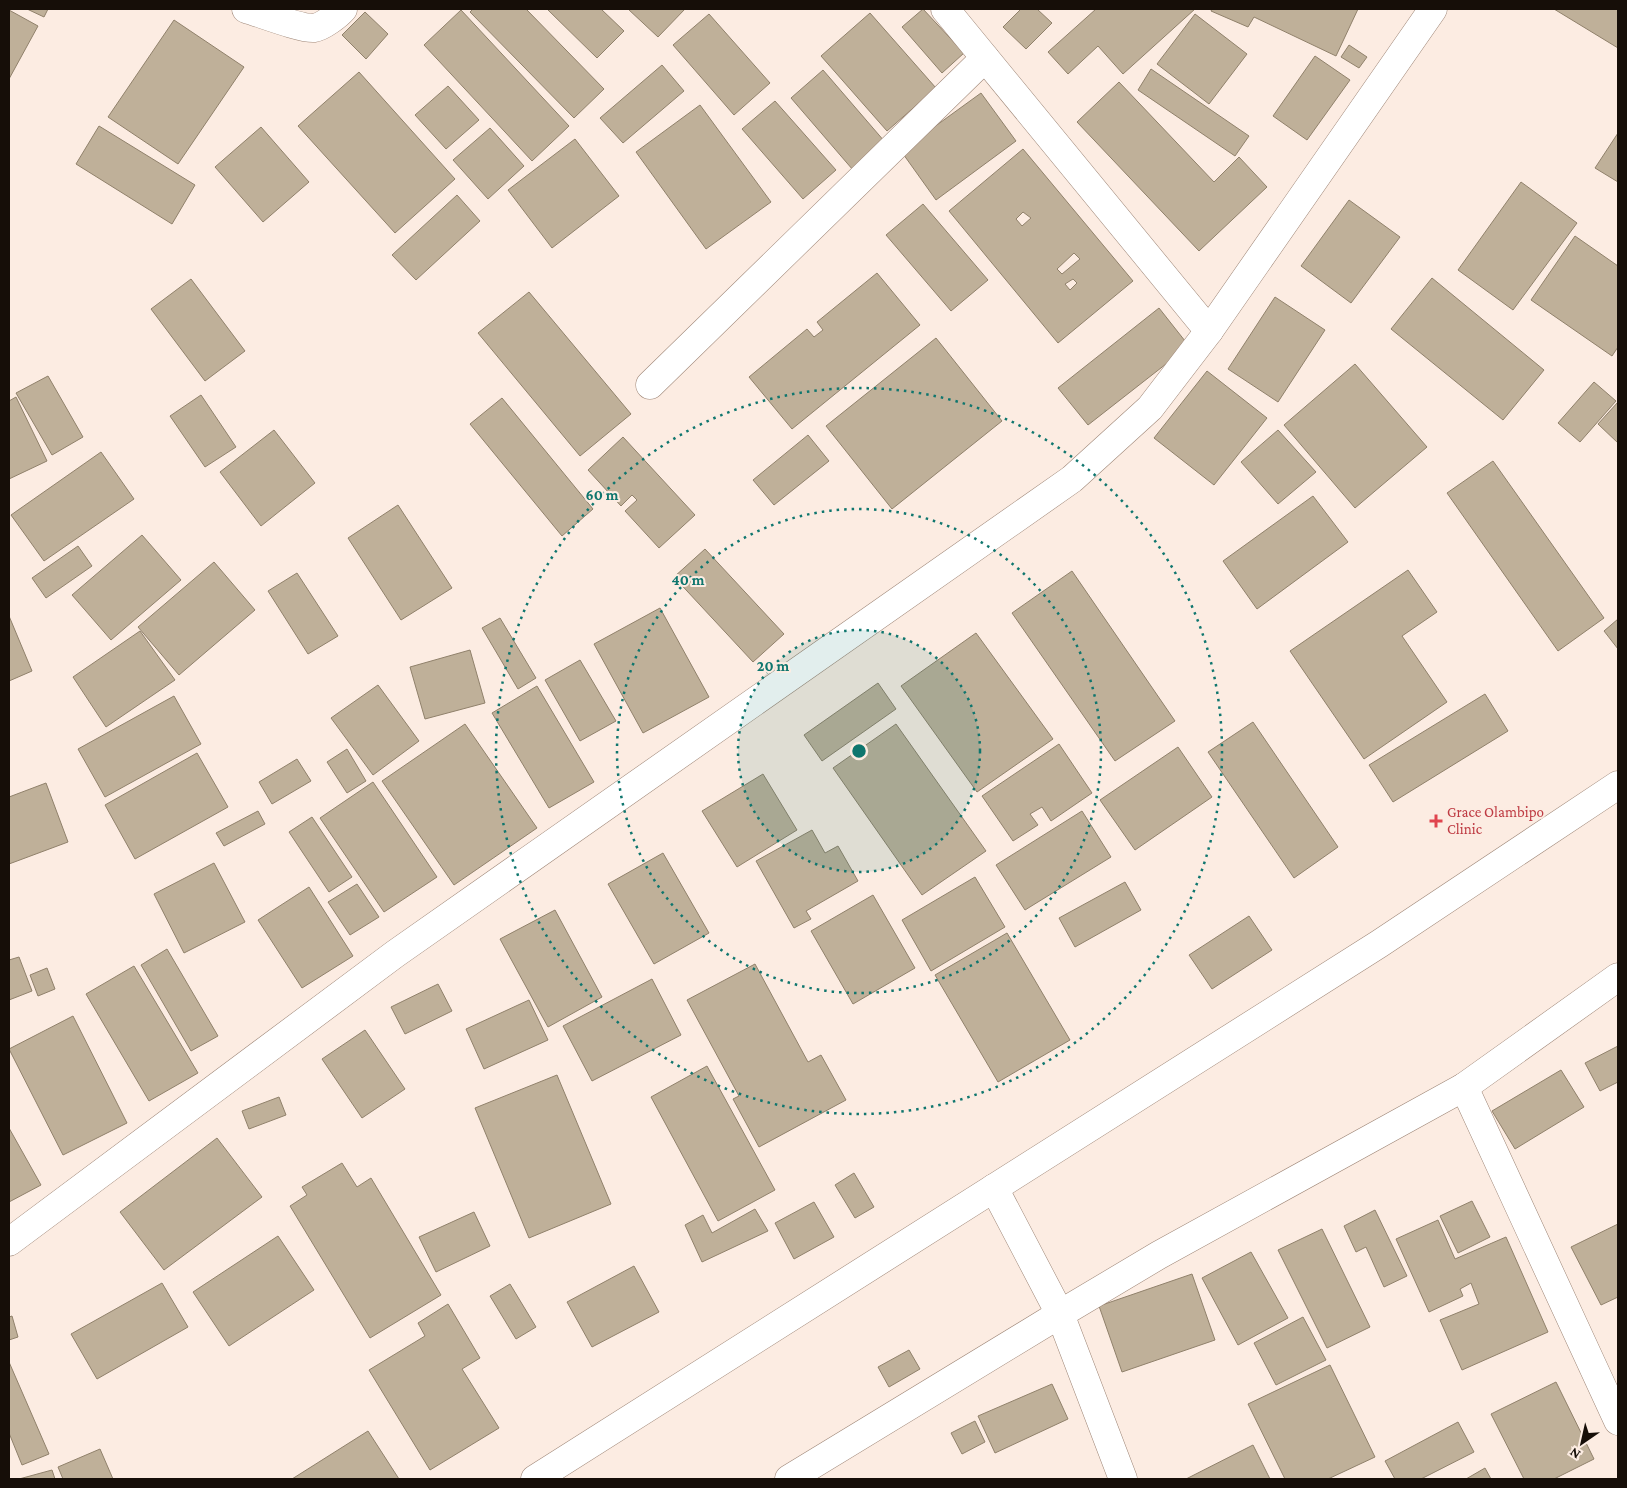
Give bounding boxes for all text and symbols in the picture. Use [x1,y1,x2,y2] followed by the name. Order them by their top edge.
[586,487,619,503] text: 60 m
[672,572,705,588] text: 40 m
[757,658,789,674] text: 20 m
[850,742,868,760] centre of rings
[1447,804,1544,837] place label: Grace Olambipo Clinic
[1429,814,1443,828] marker: Grace Olambipo Clinic
[1557,1418,1607,1468] north arrow
[1566,1444,1583,1463] text: N

